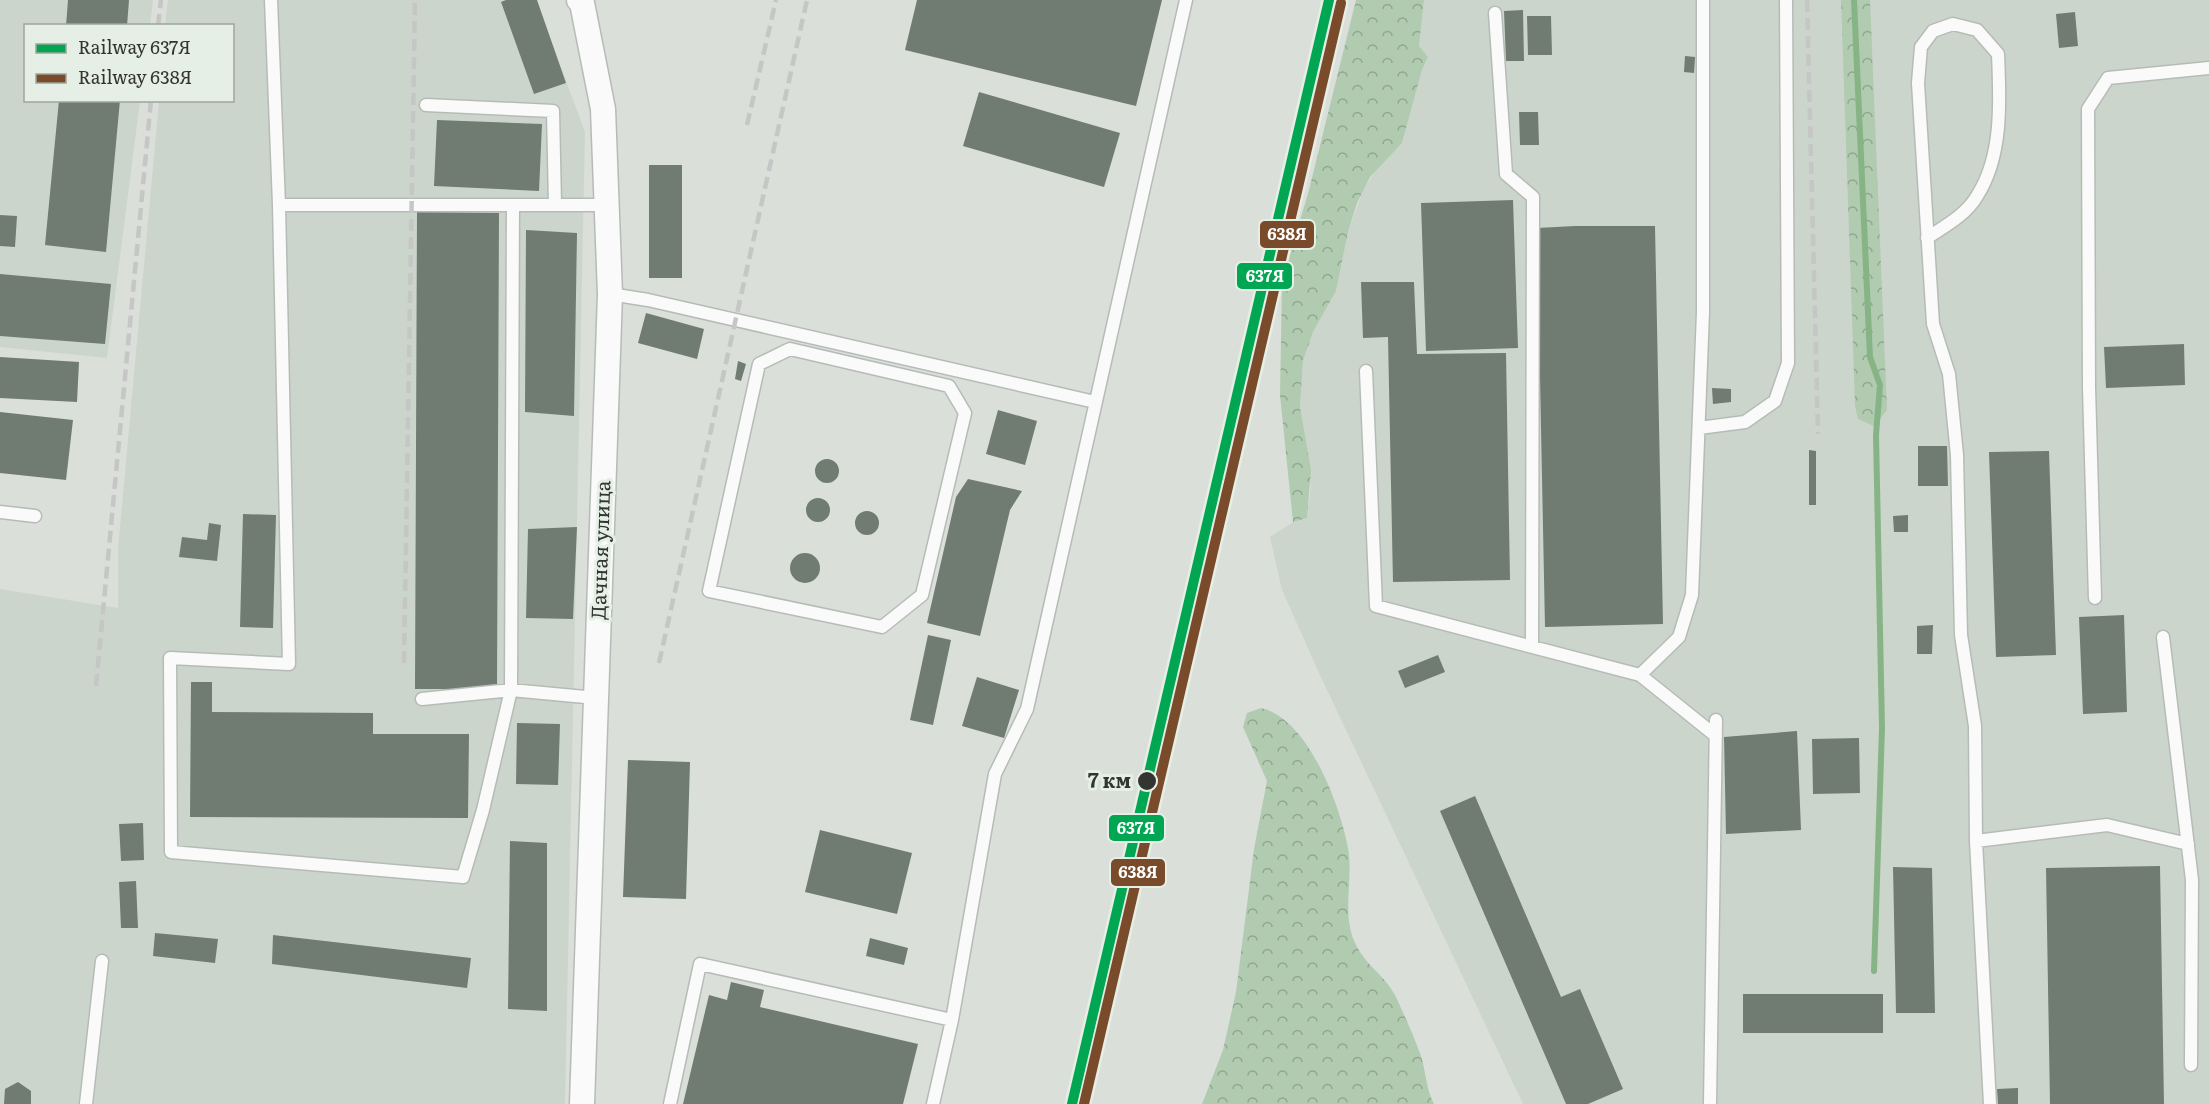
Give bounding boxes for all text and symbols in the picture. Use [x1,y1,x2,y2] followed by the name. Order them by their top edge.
[24,24,234,102] legend
[78,33,191,60] text: Railway 637Я
[78,63,192,90] text: Railway 638Я
[1259,220,1315,249] line badge: 638Я
[1267,221,1307,245] text: 638Я
[1236,262,1293,290] line badge: 637Я
[1246,263,1284,287] text: 637Я
[582,480,616,620] street label: Дачная улица
[1088,764,1131,794] place label: 7 км
[1136,770,1158,792] marker: 7 км
[1108,814,1165,842] line badge: 637Я
[1117,815,1155,839] text: 637Я
[1110,858,1166,887] line badge: 638Я
[1118,859,1158,883] text: 638Я

